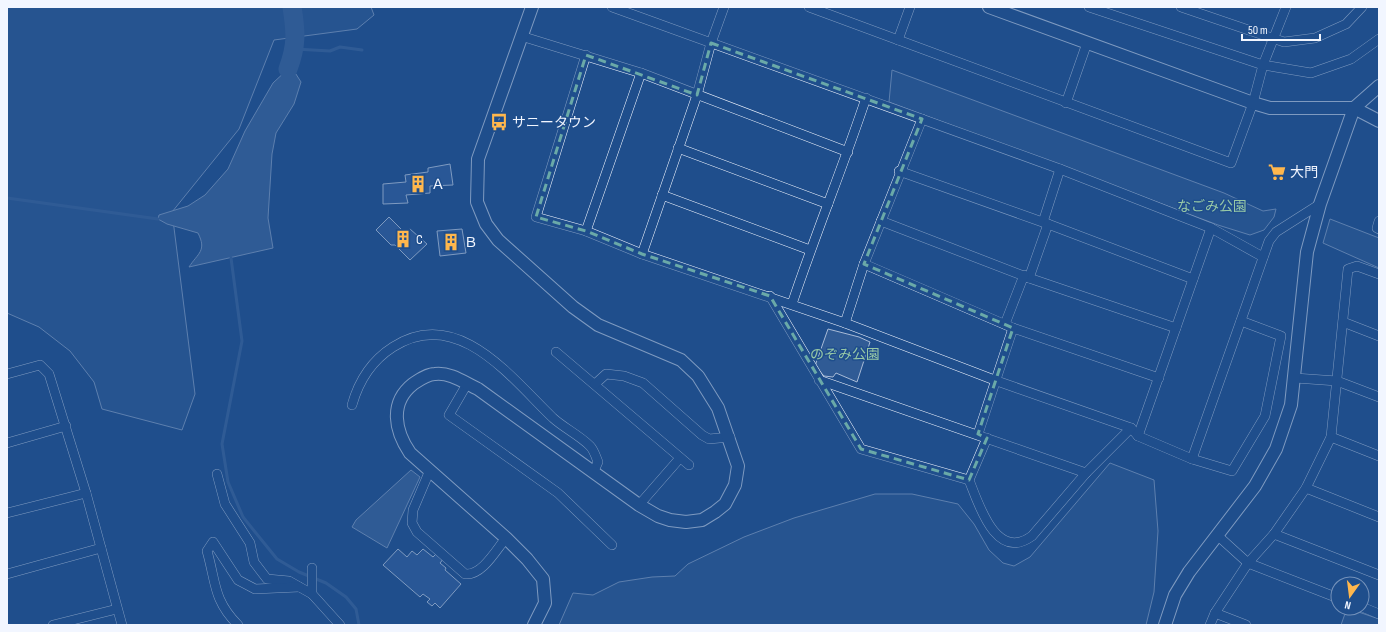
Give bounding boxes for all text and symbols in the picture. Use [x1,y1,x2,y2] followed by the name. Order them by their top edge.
[1242,16,1320,42] scale bar
[1248,23,1268,38] text: 50 m
[489,112,509,132] bus stop icon: サニータウン
[512,114,596,131] place label: サニータウン
[1267,162,1287,182] supermarket icon: 大門
[1290,164,1318,181] place label: 大門
[408,174,428,194] building icon: Ａ
[431,176,445,193] place label: Ａ
[1177,198,1247,215] park label: なごみ公園
[393,229,413,249] building icon: C
[416,231,423,248] place label: C
[441,232,461,252] building icon: Ｂ
[464,234,478,251] place label: Ｂ
[810,346,880,363] park label: のぞみ公園
[1330,576,1370,616] north arrow
[1343,598,1352,612] text: N

